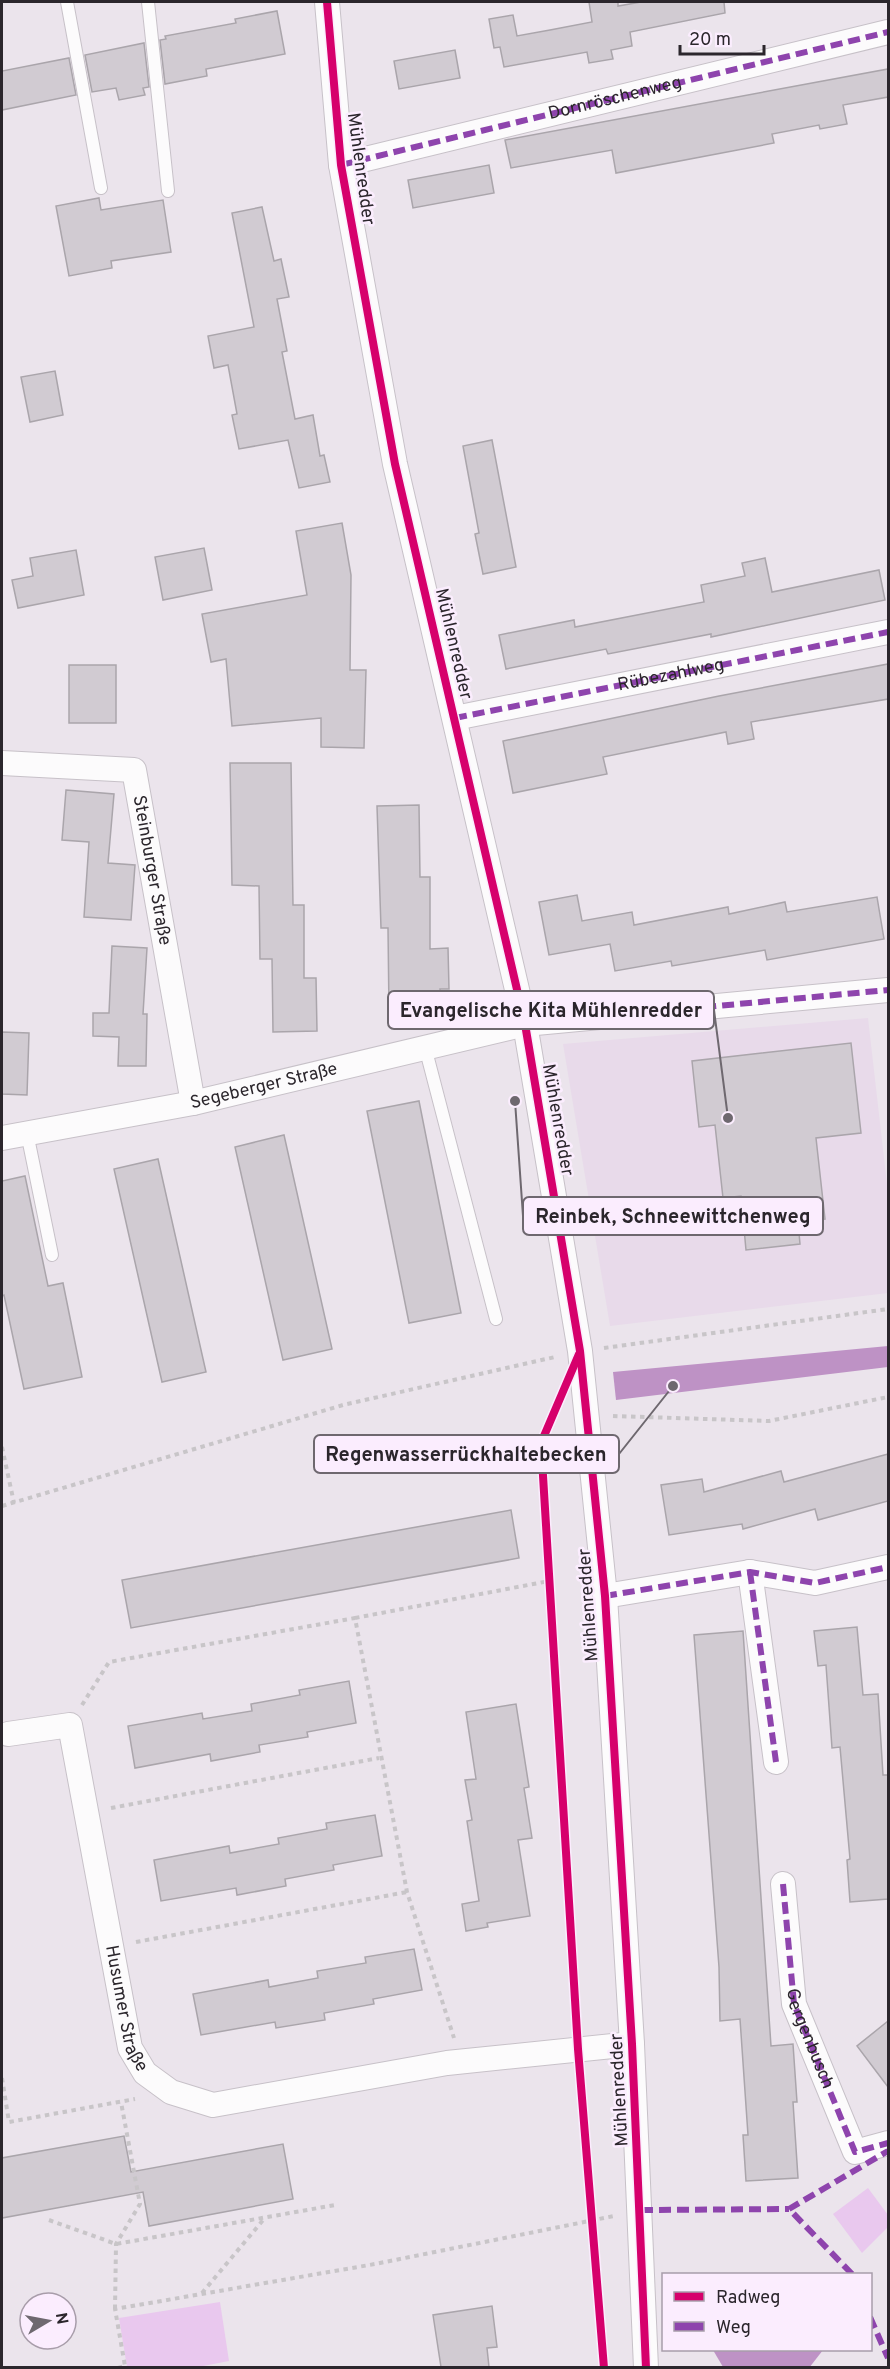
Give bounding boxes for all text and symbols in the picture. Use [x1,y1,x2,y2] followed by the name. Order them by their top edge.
[680,18,764,56] scale bar
[689,29,731,52] text: 20 m
[546,71,684,126] street label: Dornröschenweg
[341,111,379,227] street label: Mühlenredder
[429,586,477,702] street label: Mühlenredder
[615,653,726,697] street label: Rübezahlweg
[127,793,176,947] street label: Steinburger Straße
[388,991,714,1029] callout: Evangelische Kita Mühlenredder
[400,999,703,1025] text: Evangelische Kita Mühlenredder
[188,1058,340,1115] street label: Segeberger Straße
[536,1062,578,1178] street label: Mühlenredder
[523,1197,823,1235] callout: Reinbek, Schneewittchenweg
[535,1205,811,1231] text: Reinbek, Schneewittchenweg
[314,1435,619,1473] callout: Regenwasserrückhaltebecken
[325,1443,607,1469] text: Regenwasserrückhaltebecken
[574,1548,604,1662] street label: Mühlenredder
[100,1943,153,2076] street label: Husumer Straße
[781,1987,839,2092] street label: Gergenbusch
[606,2033,634,2147] street label: Mühlenredder
[662,2273,872,2351] legend
[716,2287,780,2310] text: Radweg
[18,2291,78,2351] north arrow
[50,2311,72,2326] text: N
[716,2317,751,2340] text: Weg

